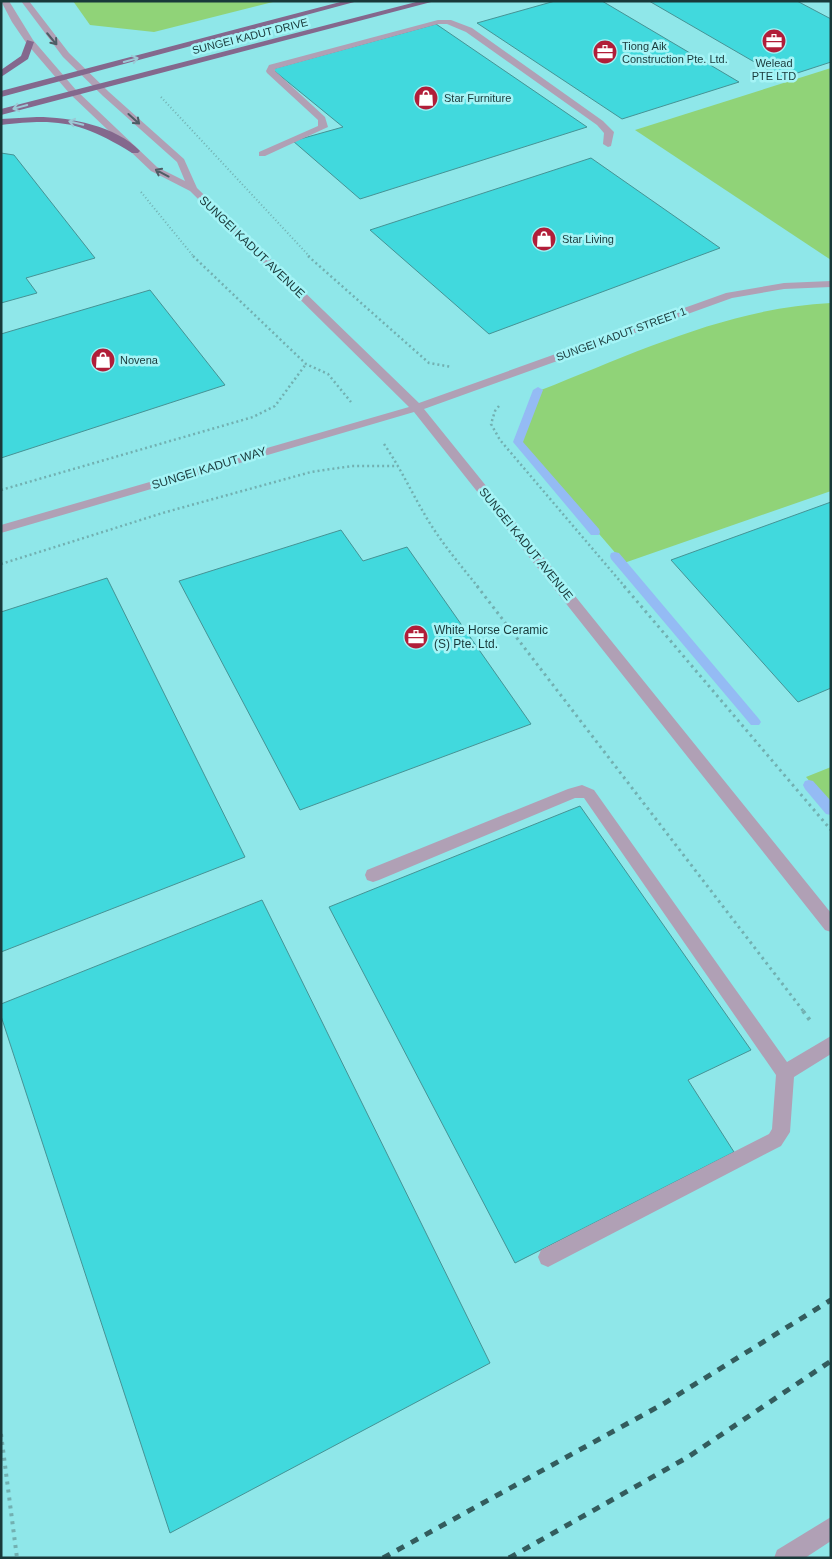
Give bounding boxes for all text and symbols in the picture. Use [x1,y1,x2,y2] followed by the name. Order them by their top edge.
[191,16,309,56] street label: SUNGEI KADUT DRIVE
[761,28,787,54] office icon: Welead PTE LTD
[47,32,58,45] one-way arrow
[592,39,618,65] office icon: Tiong Aik Construction Pte. Ltd.
[622,40,728,65] place label: Tiong Aik Construction Pte. Ltd.
[123,55,139,65] one-way arrow
[752,57,796,82] place label: Welead PTE LTD
[413,85,439,111] shop icon: Star Furniture
[444,92,511,104] place label: Star Furniture
[13,103,29,112] one-way arrow
[127,113,140,125] one-way arrow
[68,118,84,127] one-way arrow
[155,168,170,177] one-way arrow
[196,193,308,301] street label: SUNGEI KADUT AVENUE
[531,226,557,252] shop icon: Star Living
[562,233,614,245] place label: Star Living
[554,305,688,363] street label: SUNGEI KADUT STREET 1
[90,347,116,373] shop icon: Novena
[120,354,159,366] place label: Novena
[150,444,268,492] street label: SUNGEI KADUT WAY
[476,485,576,603] street label: SUNGEI KADUT AVENUE
[434,623,548,651] place label: White Horse Ceramic (S) Pte. Ltd.
[403,624,429,650] office icon: White Horse Ceramic (S) Pte. Ltd.

